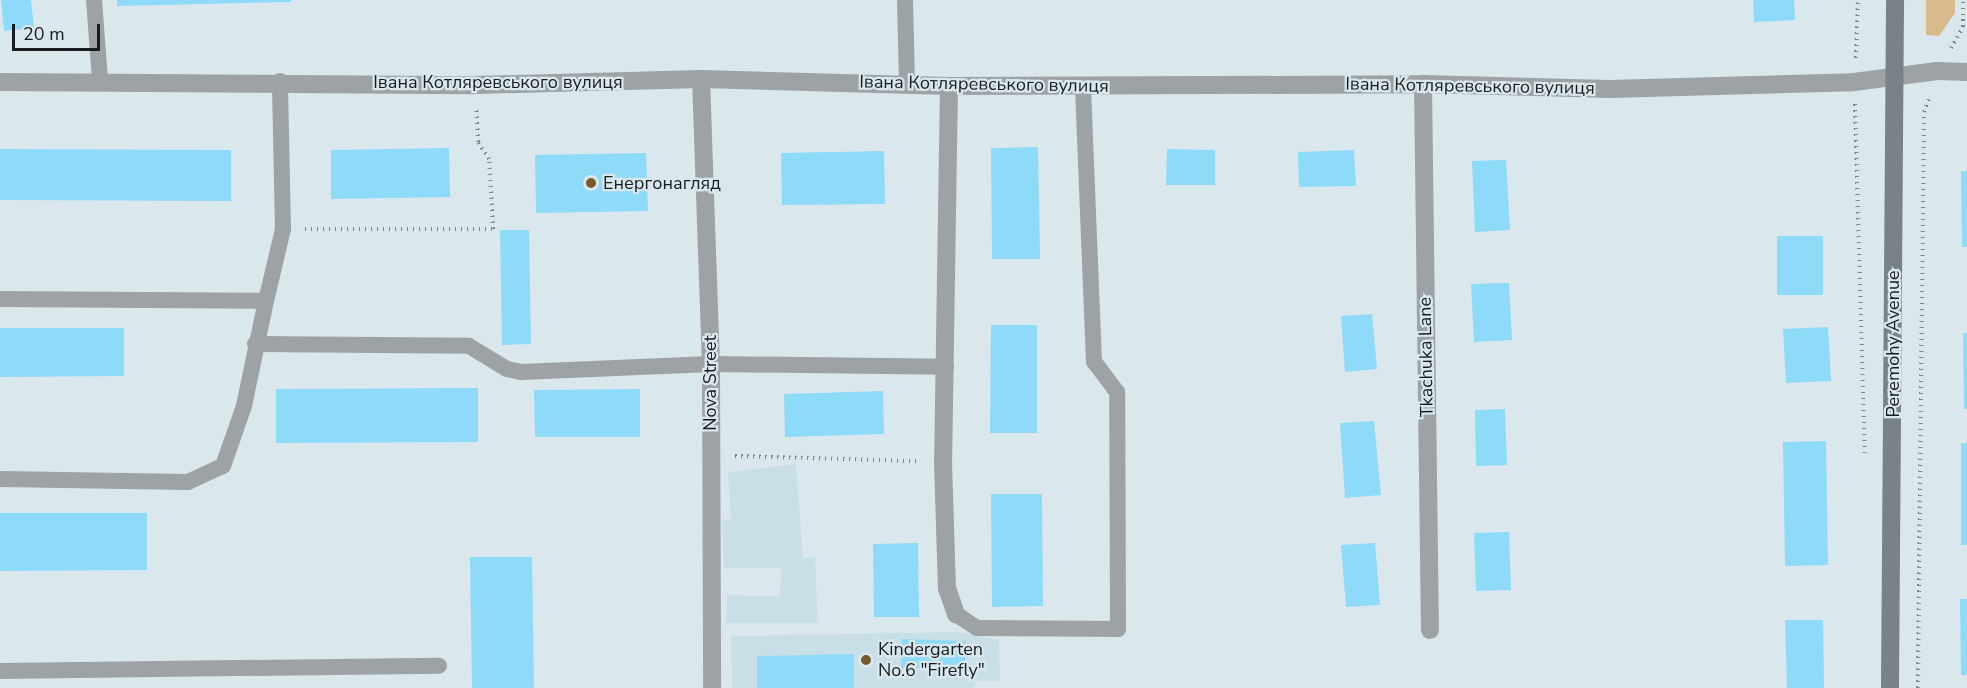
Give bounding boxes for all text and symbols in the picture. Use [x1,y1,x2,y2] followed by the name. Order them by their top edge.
[15,12,104,50] scale bar
[23,22,65,46] text: 20 m
[373,71,623,93] street label: Івана Котляревського вулиця
[859,71,1109,97] street label: Івана Котляревського вулиця
[1345,73,1595,99] street label: Івана Котляревського вулиця
[603,172,721,194] place label: Енергонагляд
[584,176,598,190] marker: Енергонагляд
[1882,270,1904,418] street label: Peremohy Avenue
[1414,297,1438,417] street label: Tkachuka Lane
[699,335,721,431] street label: Nova Street
[878,639,985,682] place label: Kindergarten No.6 "Firefly"
[859,653,873,667] marker: Kindergarten No.6 "Firefly"

